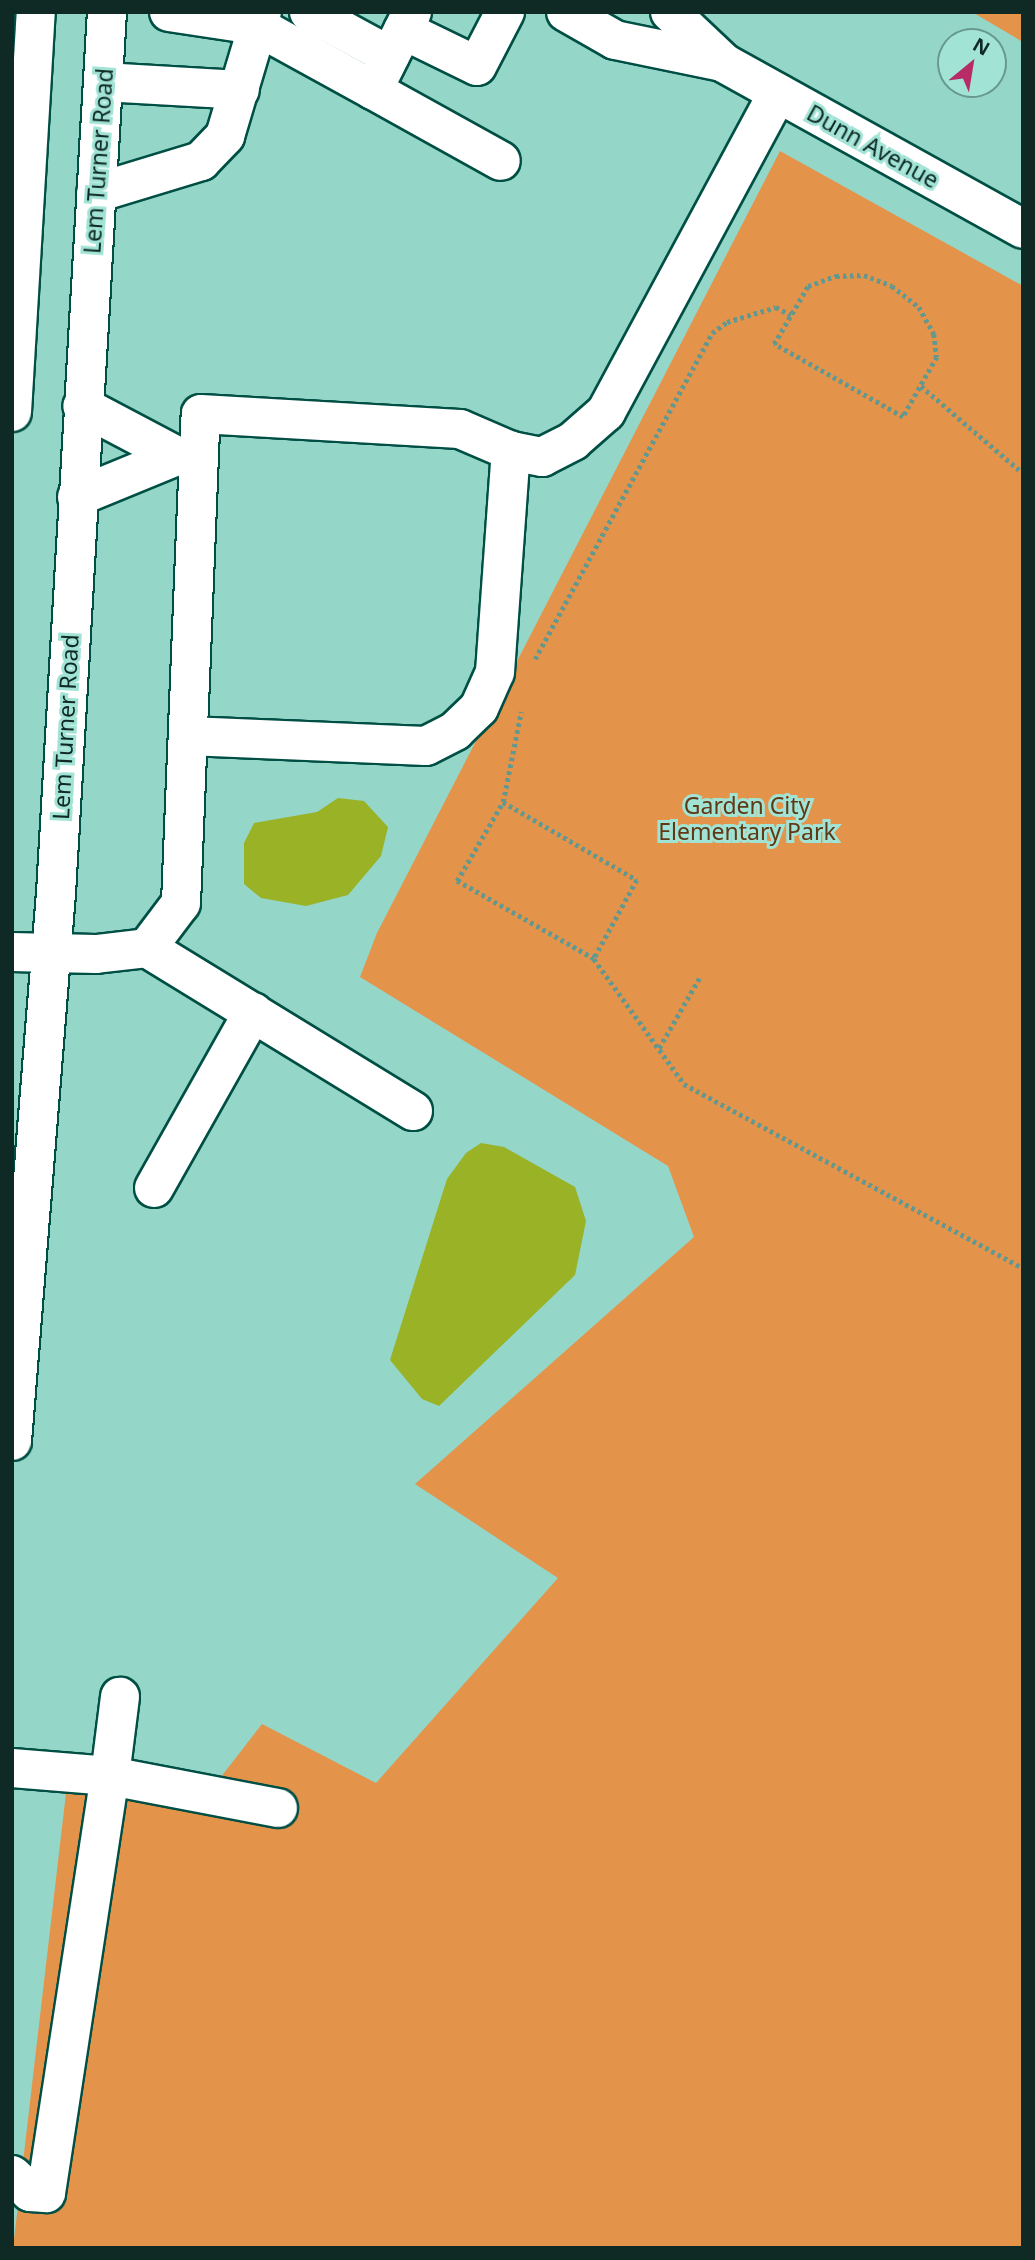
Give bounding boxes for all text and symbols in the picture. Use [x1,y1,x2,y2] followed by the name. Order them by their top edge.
[937,28,1007,98] north arrow
[968,31,995,62] text: N
[78,67,118,255] street label: Lem Turner Road
[802,98,944,194] street label: Dunn Avenue
[46,634,84,820] street label: Lem Turner Road
[658,791,836,845] park label: Garden City Elementary Park

